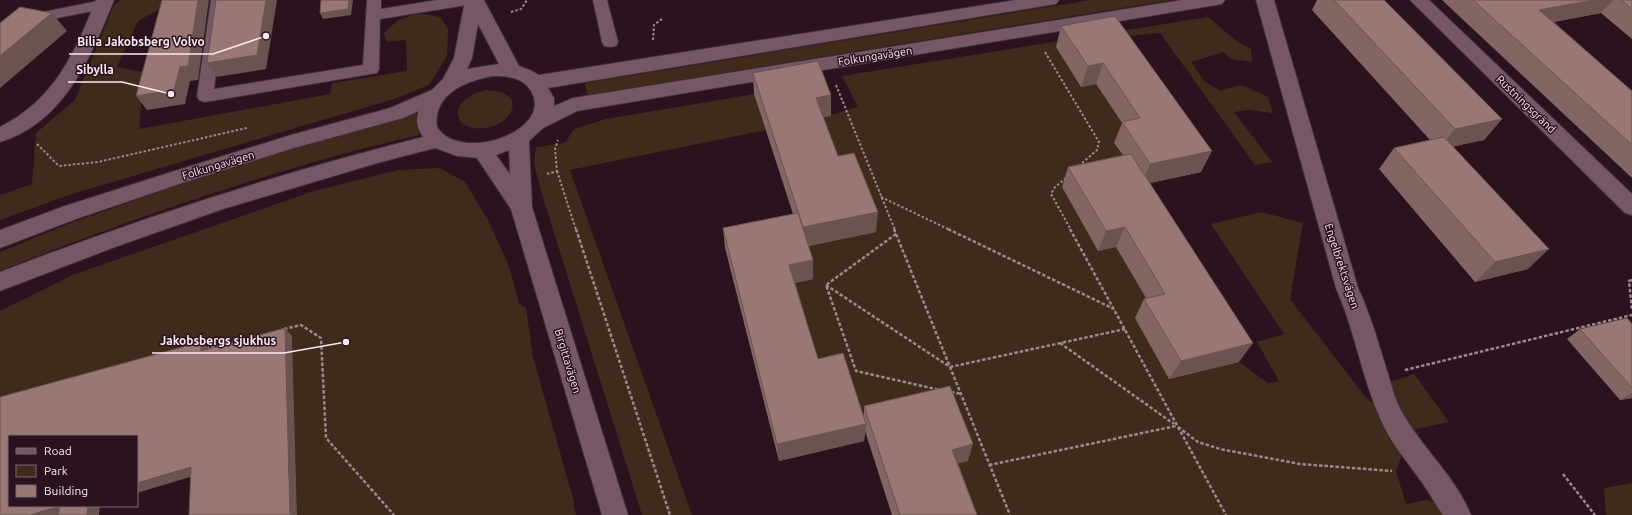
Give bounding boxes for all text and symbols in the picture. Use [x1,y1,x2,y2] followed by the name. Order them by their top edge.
[69,30,213,54] callout: Bilia Jakobsberg Volvo
[77,35,205,48] text: Bilia Jakobsberg Volvo
[837,44,913,68] street label: Folkungavägen
[68,58,122,82] callout: Sibylla
[76,63,114,76] text: Sibylla
[1494,73,1558,135] street label: Rustningsgränd
[180,148,256,182] street label: Folkungavägen
[1323,222,1361,310] street label: Engelbrektsvägen
[552,327,584,395] street label: Birgittavägen
[152,329,284,353] callout: Jakobsbergs sjukhus
[160,334,276,347] text: Jakobsbergs sjukhus
[8,435,138,507] legend
[44,444,72,457] text: Road
[44,464,68,477] text: Park
[44,484,88,497] text: Building

